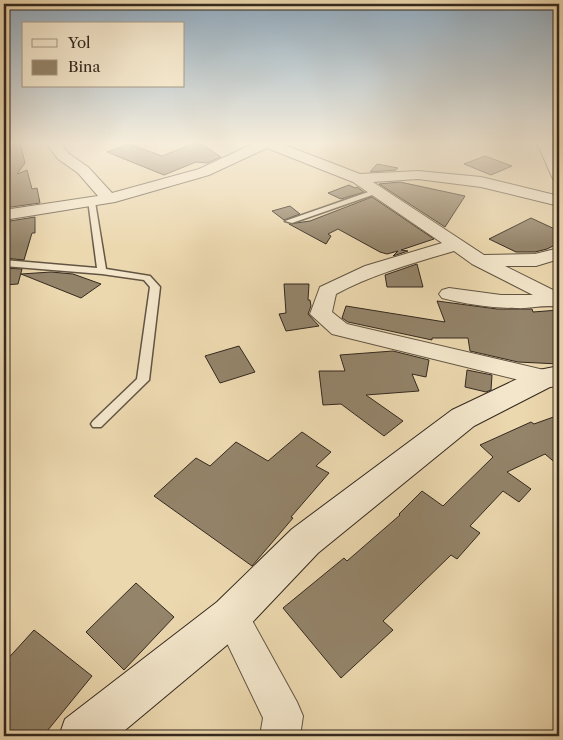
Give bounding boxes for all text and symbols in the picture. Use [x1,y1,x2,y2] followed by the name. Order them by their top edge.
[22,22,185,88] legend
[67,33,91,52] text: Yol
[68,57,100,76] text: Bina

